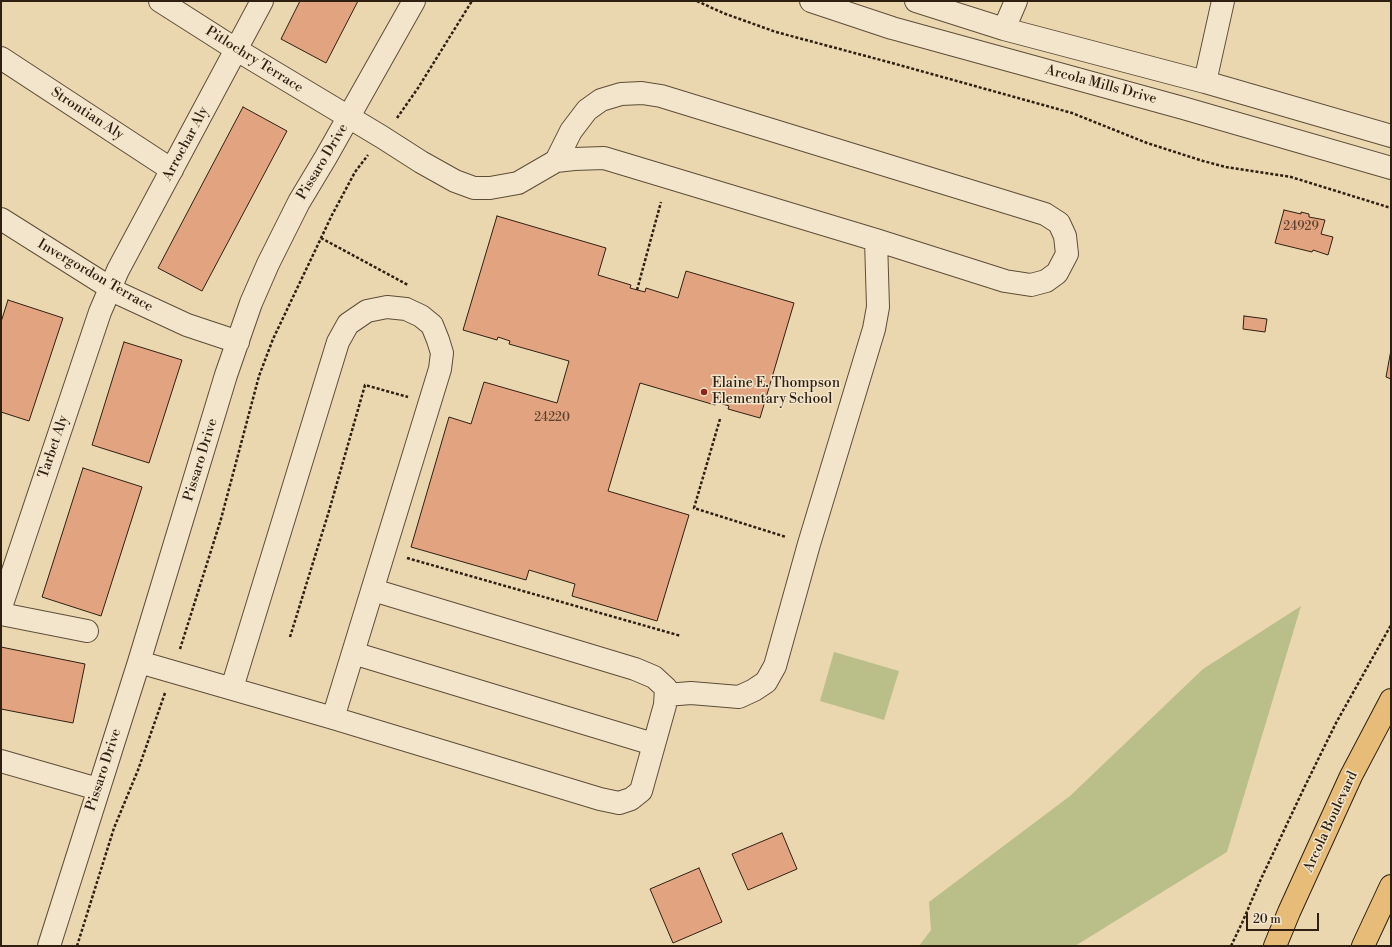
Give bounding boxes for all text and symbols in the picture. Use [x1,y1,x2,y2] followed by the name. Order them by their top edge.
[202,23,306,97] street label: Pitlochry Terrace
[1044,62,1158,108] street label: Arcola Mills Drive
[47,84,127,144] street label: Strontian Aly
[159,104,213,184] street label: Arrochar Aly
[294,121,352,203] street label: Pissaro Drive
[1283,220,1319,234] house number: 24929
[34,236,156,316] street label: Invergordon Terrace
[712,376,840,408] place label: Elaine E. Thompson Elementary School
[699,387,709,397] marker: Elaine E. Thompson Elementary School
[534,411,570,425] house number: 24220
[35,413,73,481] street label: Tarbet Aly
[180,417,222,503] street label: Pissaro Drive
[83,727,125,813] street label: Pissaro Drive
[1300,769,1362,875] street label: Arcola Boulevard
[1248,905,1321,931] scale bar
[1253,912,1281,927] text: 20 m

